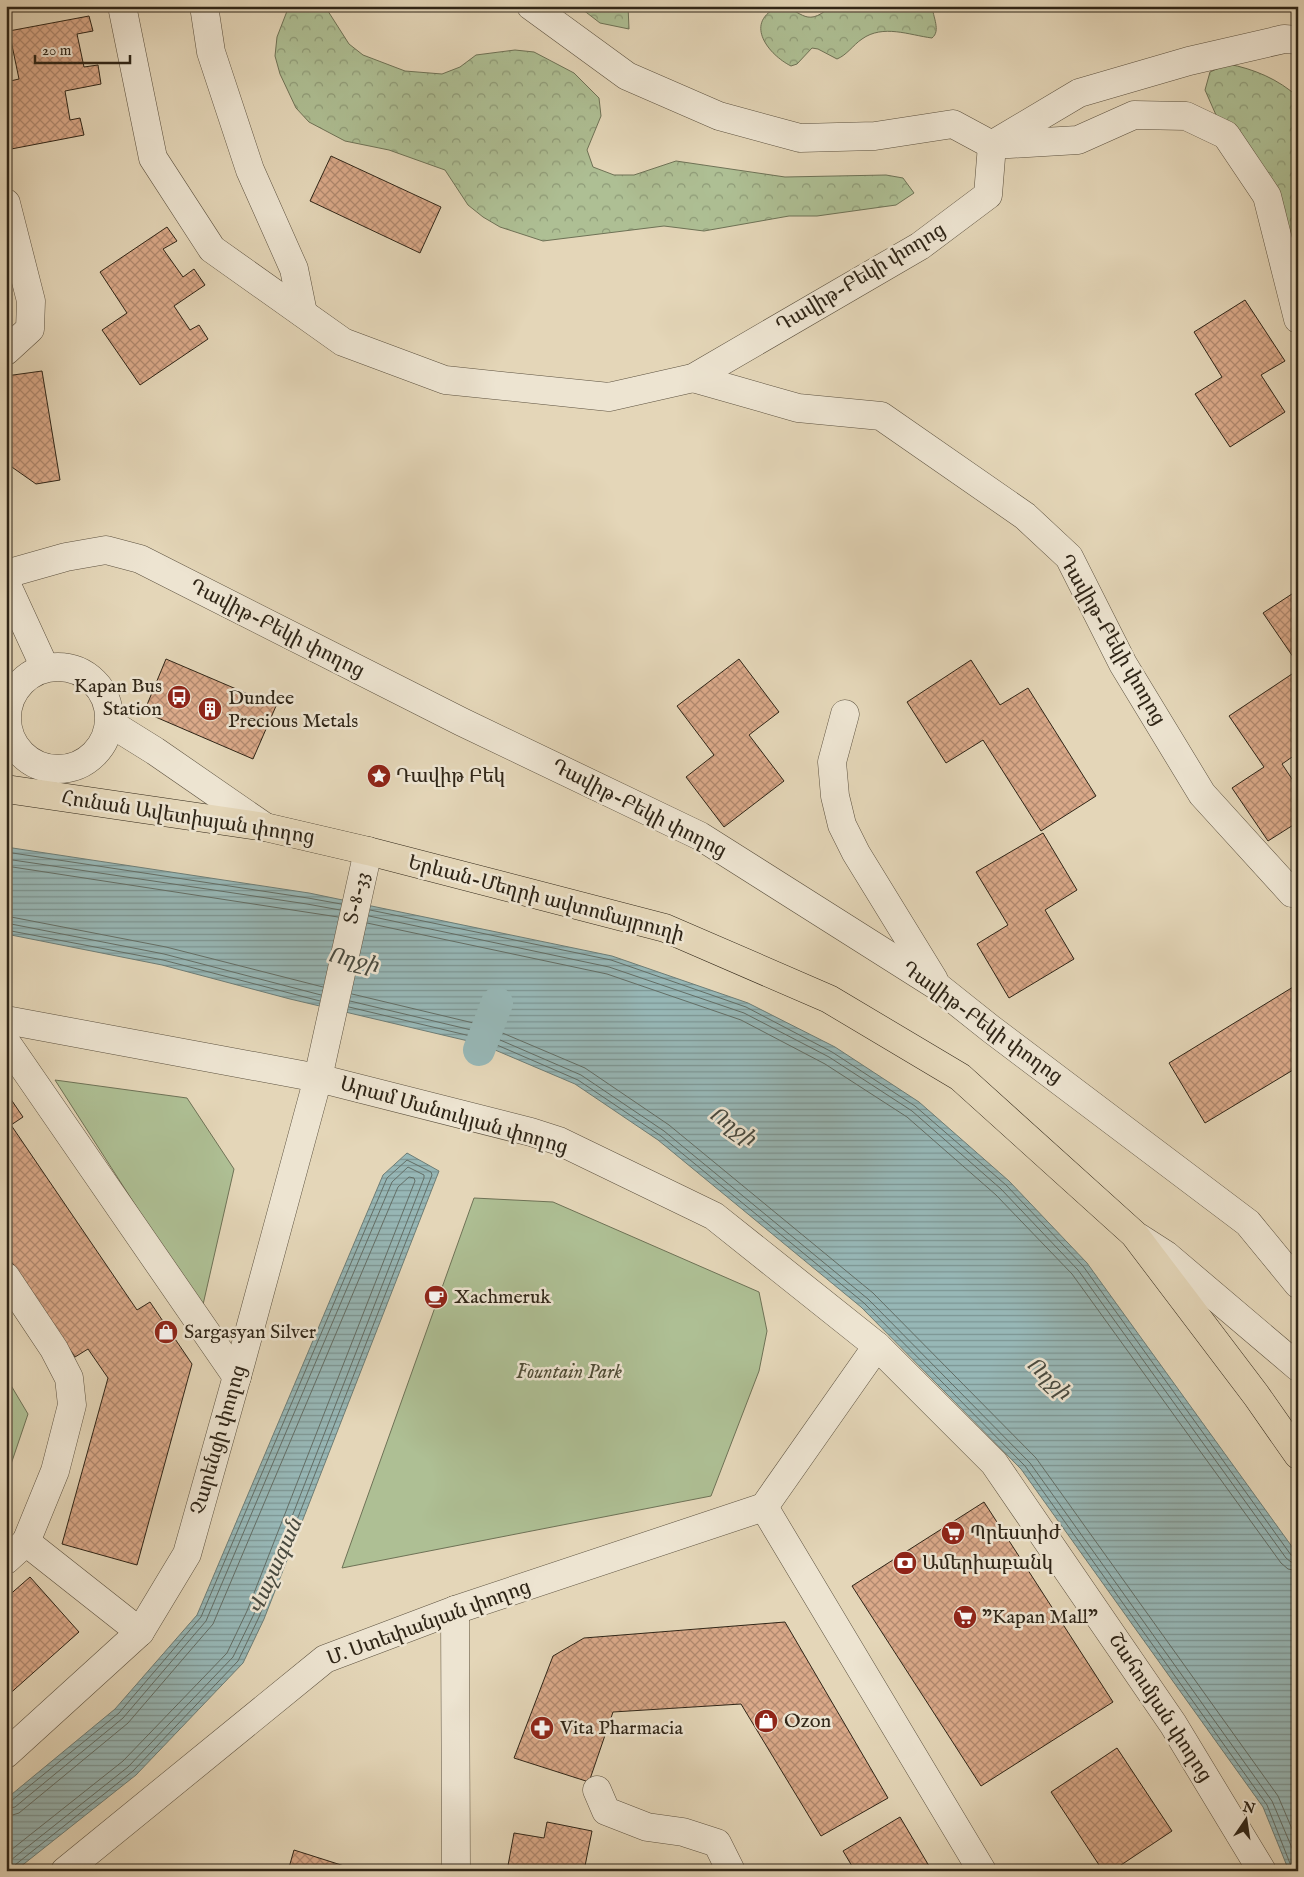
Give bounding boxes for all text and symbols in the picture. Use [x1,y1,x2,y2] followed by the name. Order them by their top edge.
[35,32,130,64] scale bar
[42,41,72,60] text: 20 m
[772,218,950,338] street label: Դավիթ-Բեկի փողոց
[1053,550,1171,730] street label: Դավիթ-Բեկի փողոց
[185,574,369,684] street label: Դավիթ-Բեկի փողոց
[74,674,162,722] place label: Kapan Bus Station
[166,684,192,710] bus stop icon: Kapan Bus Station
[228,686,358,734] place label: Dundee Precious Metals
[197,696,223,722] building icon: Dundee Precious Metals
[547,754,731,864] street label: Դավիթ-Բեկի փողոց
[366,763,392,789] place icon: Դավիթ Բեկ
[396,764,505,789] place label: Դավիթ Բեկ
[60,786,316,850] street label: Հունան Ավետիսյան փողոց
[405,850,687,948] street label: Երևան-Մեղրի ավտոմայրուղի
[339,869,375,927] street label: Տ-8-33
[325,942,382,980] water label: Ողջի
[897,956,1067,1090] street label: Դավիթ-Բեկի փողոց
[337,1071,571,1161] street label: Արամ Մանուկյան փողոց
[703,1101,762,1153] water label: Ողջի
[423,1284,449,1310] cafe icon: Xachmeruk
[454,1285,551,1310] place label: Xachmeruk
[153,1319,179,1345] shop icon: Sargasyan Silver
[184,1320,317,1345] place label: Sargasyan Silver
[1020,1352,1077,1407] water label: Ողջի
[516,1360,622,1385] park label: Fountain Park
[186,1362,252,1518] street label: Չարենցի փողոց
[243,1514,310,1619] water label: Վաչագան
[940,1520,966,1546] supermarket icon: Պրեստիժ
[970,1521,1061,1546] place label: Պրեստիժ
[892,1550,918,1576] bank icon: Ամերիաբանկ
[922,1551,1053,1576] place label: Ամերիաբանկ
[324,1575,534,1671] street label: Մ. Ստեփանյան փողոց
[952,1604,978,1630] supermarket icon: "Kapan Mall"
[982,1605,1098,1630] place label: "Kapan Mall"
[1103,1629,1217,1787] street label: Շահումյան փողոց
[753,1708,779,1734] shop icon: Ozon
[784,1709,832,1734] place label: Ozon
[529,1715,555,1741] pharmacy icon: Vita Pharmacia
[559,1716,683,1741] place label: Vita Pharmacia
[1222,1794,1272,1844] north arrow
[1240,1798,1257,1818] text: N

